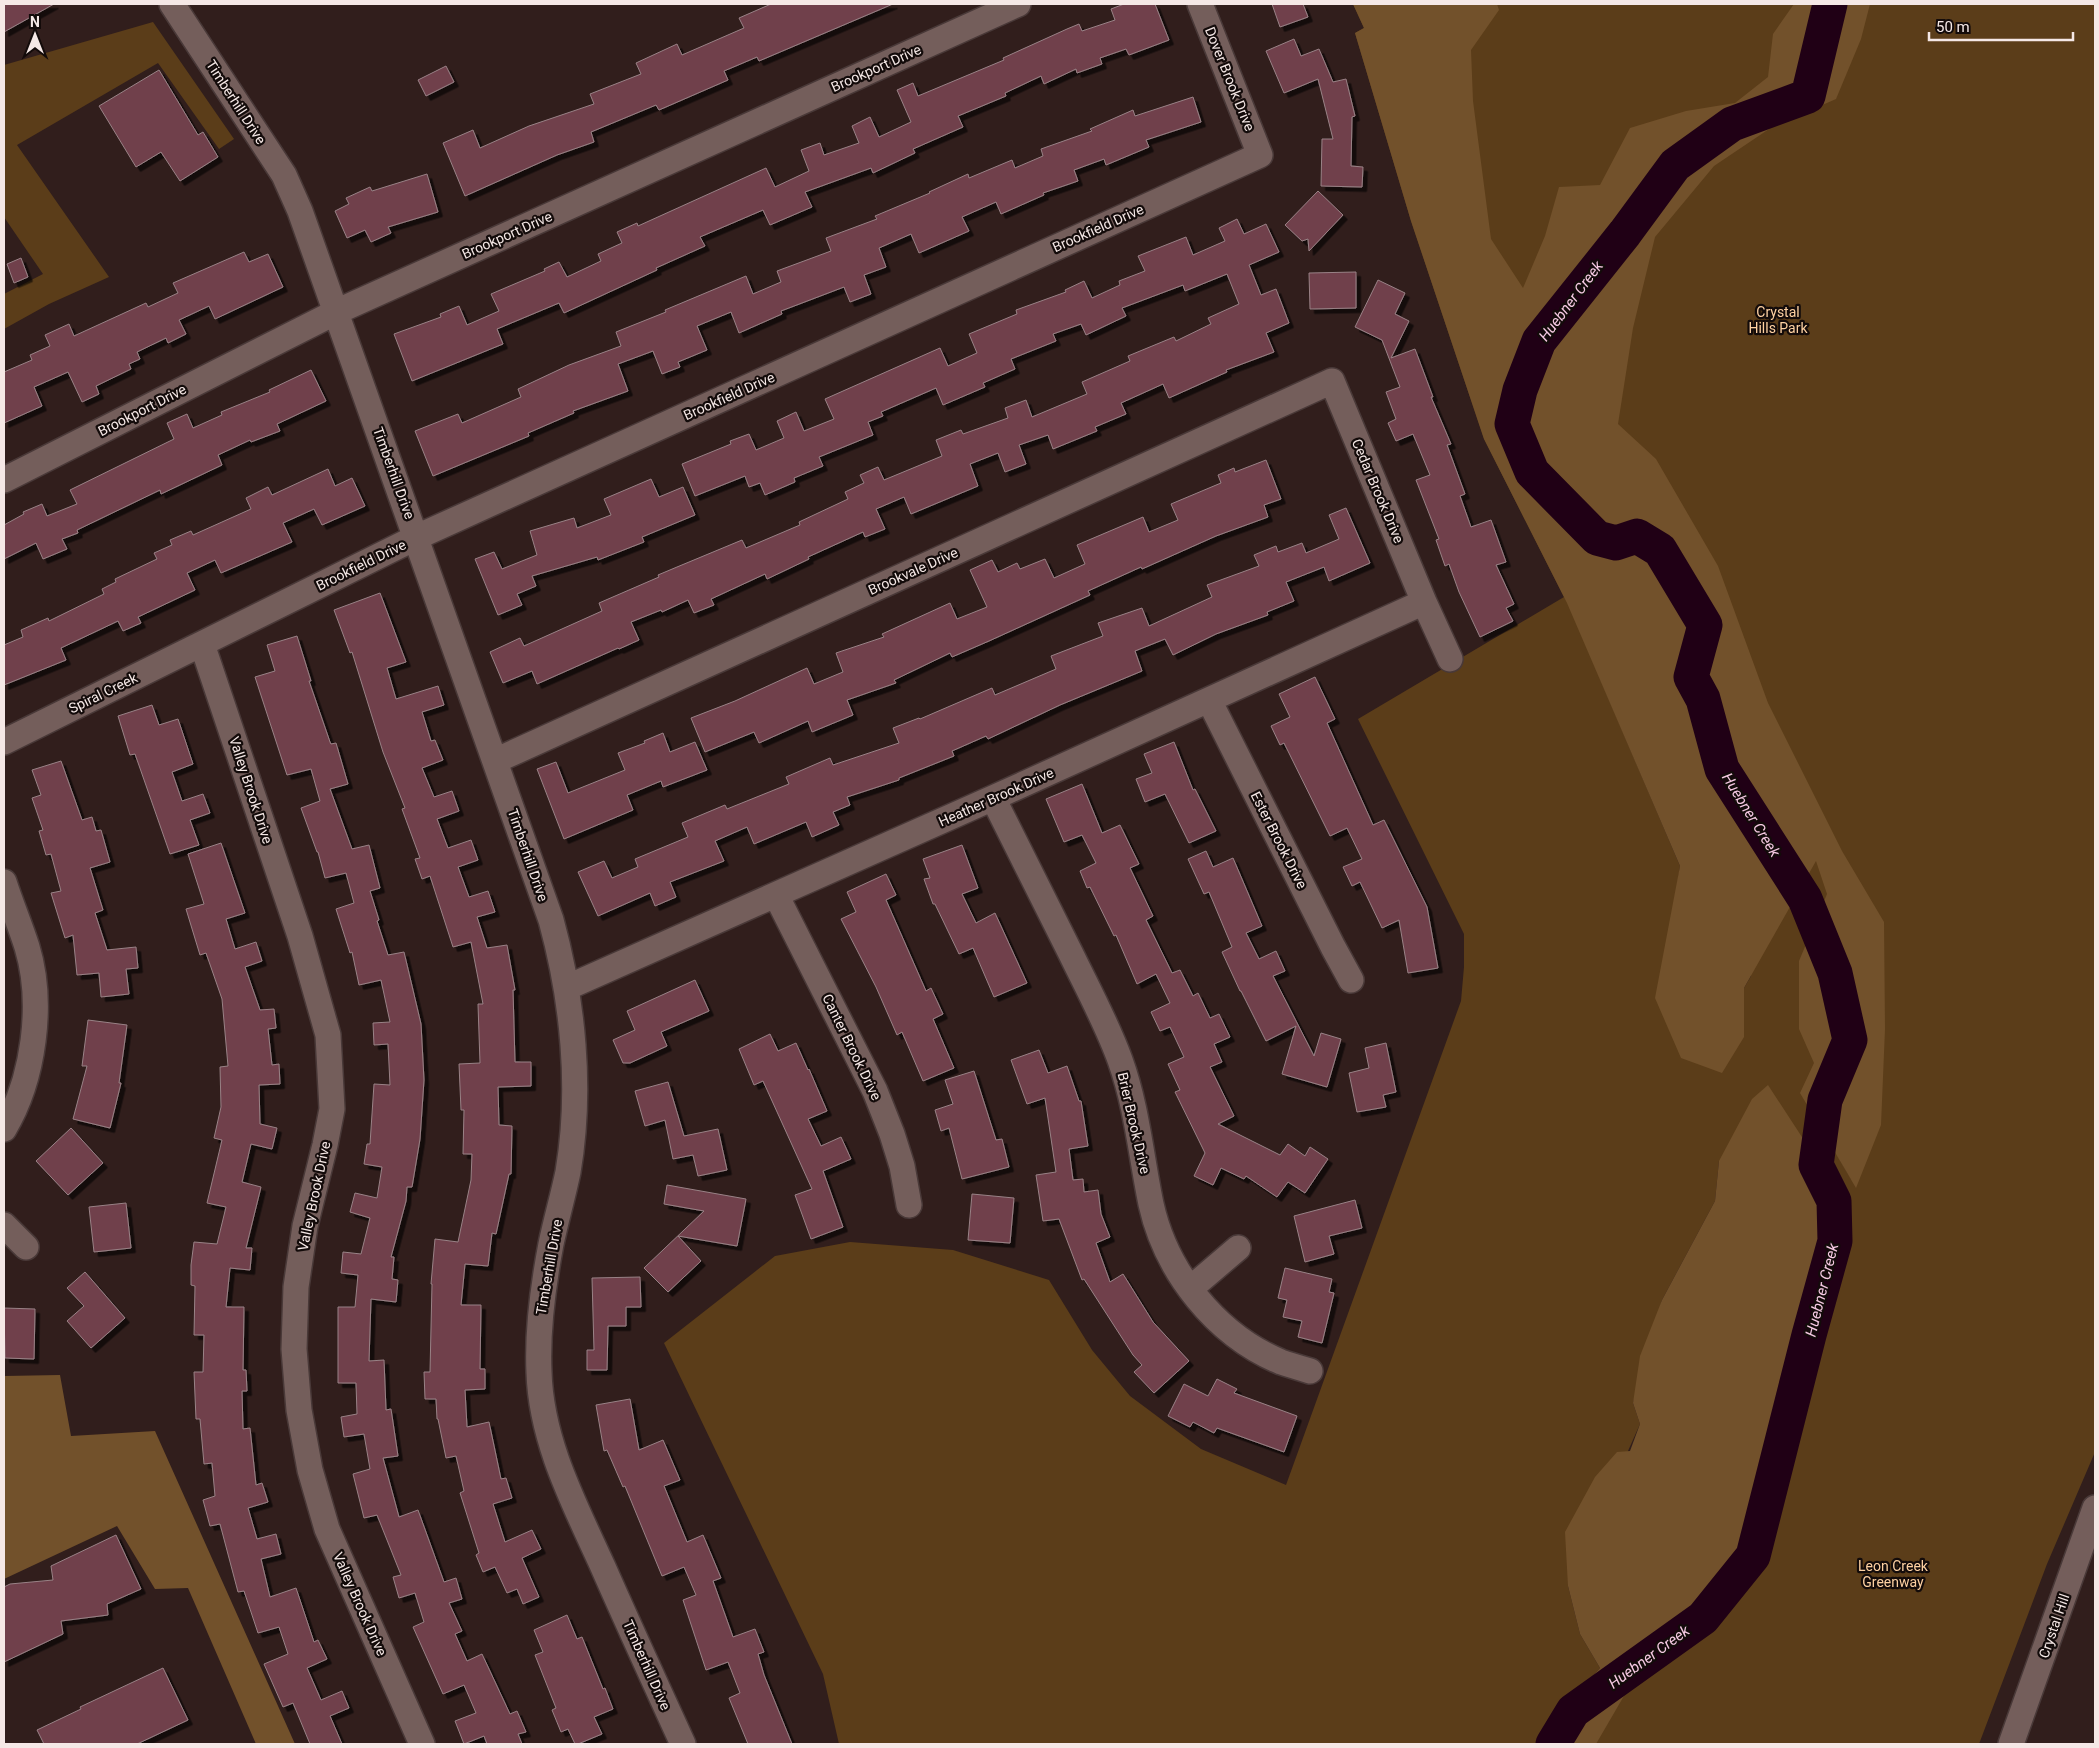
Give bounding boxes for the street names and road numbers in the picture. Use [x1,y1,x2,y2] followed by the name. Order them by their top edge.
[1202,25,1258,133] street label: Dover Brook Drive
[829,41,923,95] street label: Brookport Drive
[203,57,269,147] street label: Timberhill Drive
[1050,201,1146,255] street label: Brookfield Drive
[460,208,554,262] street label: Brookport Drive
[681,369,777,423] street label: Brookfield Drive
[95,381,189,439] street label: Brookport Drive
[370,425,418,521] street label: Timberhill Drive
[1349,437,1407,545] street label: Cedar Brook Drive
[314,536,408,594] street label: Brookfield Drive
[866,544,960,598] street label: Brookvale Drive
[66,669,141,716] street label: Spiral Creek
[226,734,276,846] street label: Valley Brook Drive
[936,764,1056,830] street label: Heather Brook Drive
[1248,789,1310,891] street label: Ester Brook Drive
[505,807,551,903] street label: Timberhill Drive
[819,991,885,1103] street label: Canter Brook Drive
[1115,1071,1153,1175] street label: Brier Brook Drive
[295,1140,333,1252] street label: Valley Brook Drive
[533,1218,565,1316] street label: Timberhill Drive
[330,1550,390,1658] street label: Valley Brook Drive
[2036,1592,2072,1660] street label: Crystal Hill
[620,1617,674,1713] street label: Timberhill Drive

